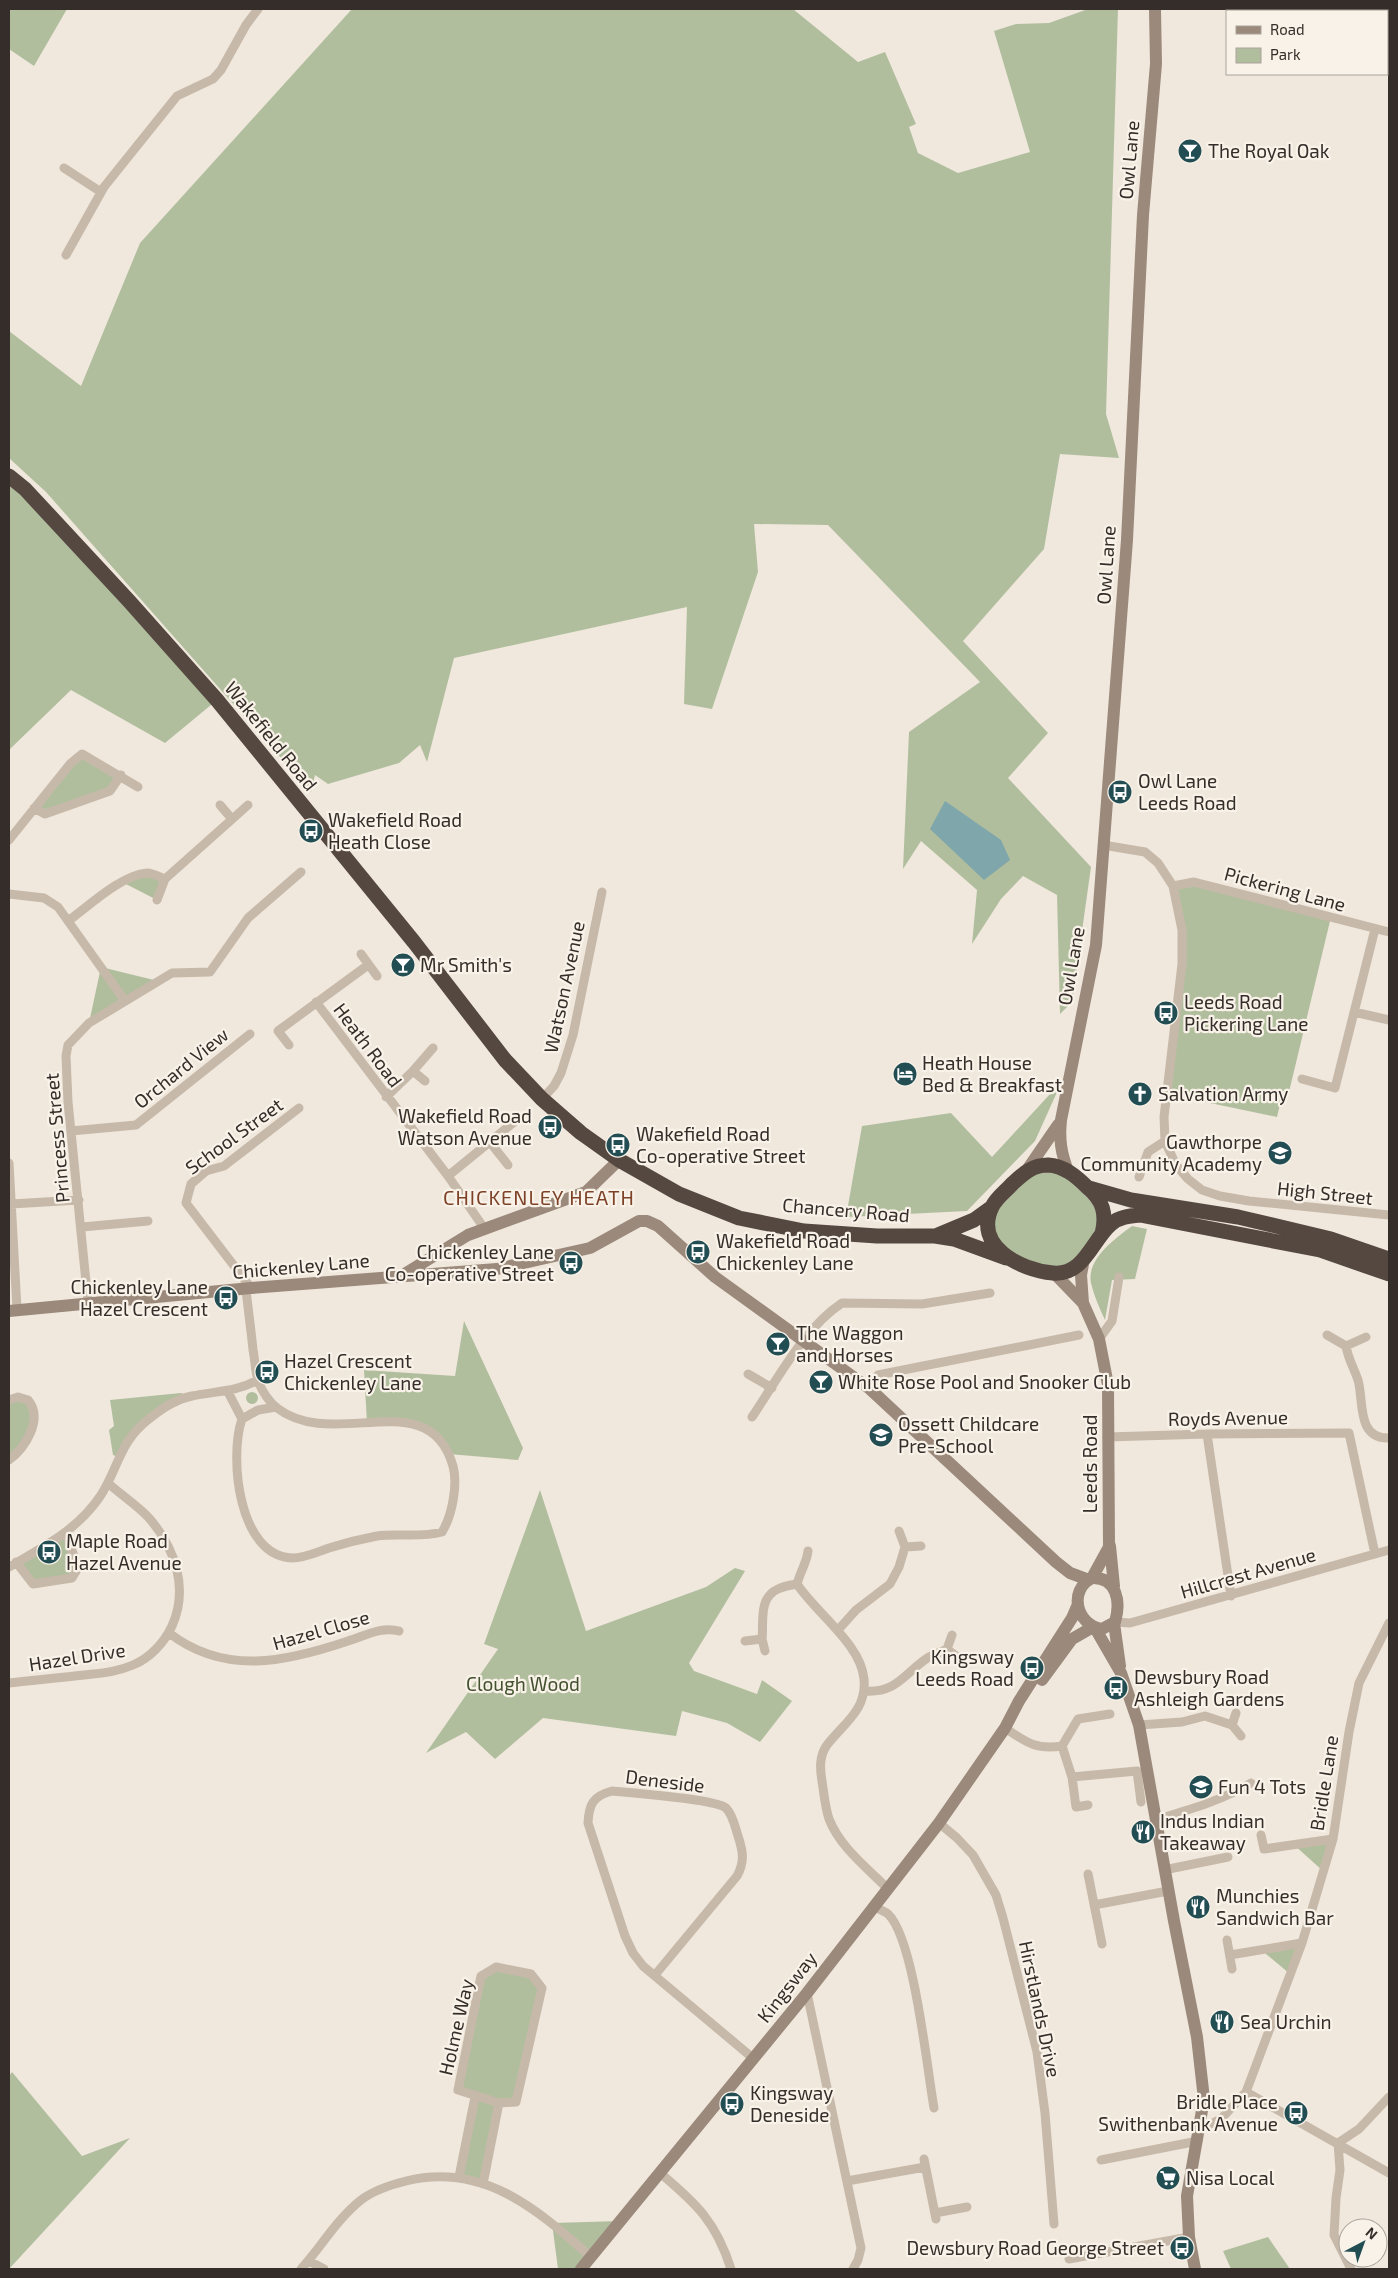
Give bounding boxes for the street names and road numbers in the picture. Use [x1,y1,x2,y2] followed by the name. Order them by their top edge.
[1114,120,1143,200] street label: Owl Lane
[1091,525,1120,605] street label: Owl Lane
[220,676,323,795] street label: Wakefield Road
[1222,861,1348,916] street label: Pickering Lane
[538,919,589,1055] street label: Watson Avenue
[1052,925,1089,1007] street label: Owl Lane
[329,998,408,1091] street label: Heath Road
[129,1022,233,1113] street label: Orchard View
[39,1072,74,1204] street label: Princess Street
[181,1093,287,1179] street label: School Street
[1276,1176,1374,1209] street label: High Street
[781,1192,911,1227] street label: Chancery Road
[231,1248,371,1283] street label: Chickenley Lane
[1168,1405,1288,1430] street label: Royds Avenue
[1078,1415,1101,1513] street label: Leeds Road
[1177,1542,1318,1603] street label: Hillcrest Avenue
[270,1605,372,1654] street label: Hazel Close
[27,1638,127,1675] street label: Hazel Drive
[1305,1733,1342,1832] street label: Bridle Lane
[624,1764,706,1797] street label: Deneside
[1015,1939,1066,2079] street label: Hirstlands Drive
[752,1947,821,2027] street label: Kingsway
[433,1976,478,2077] street label: Holme Way

